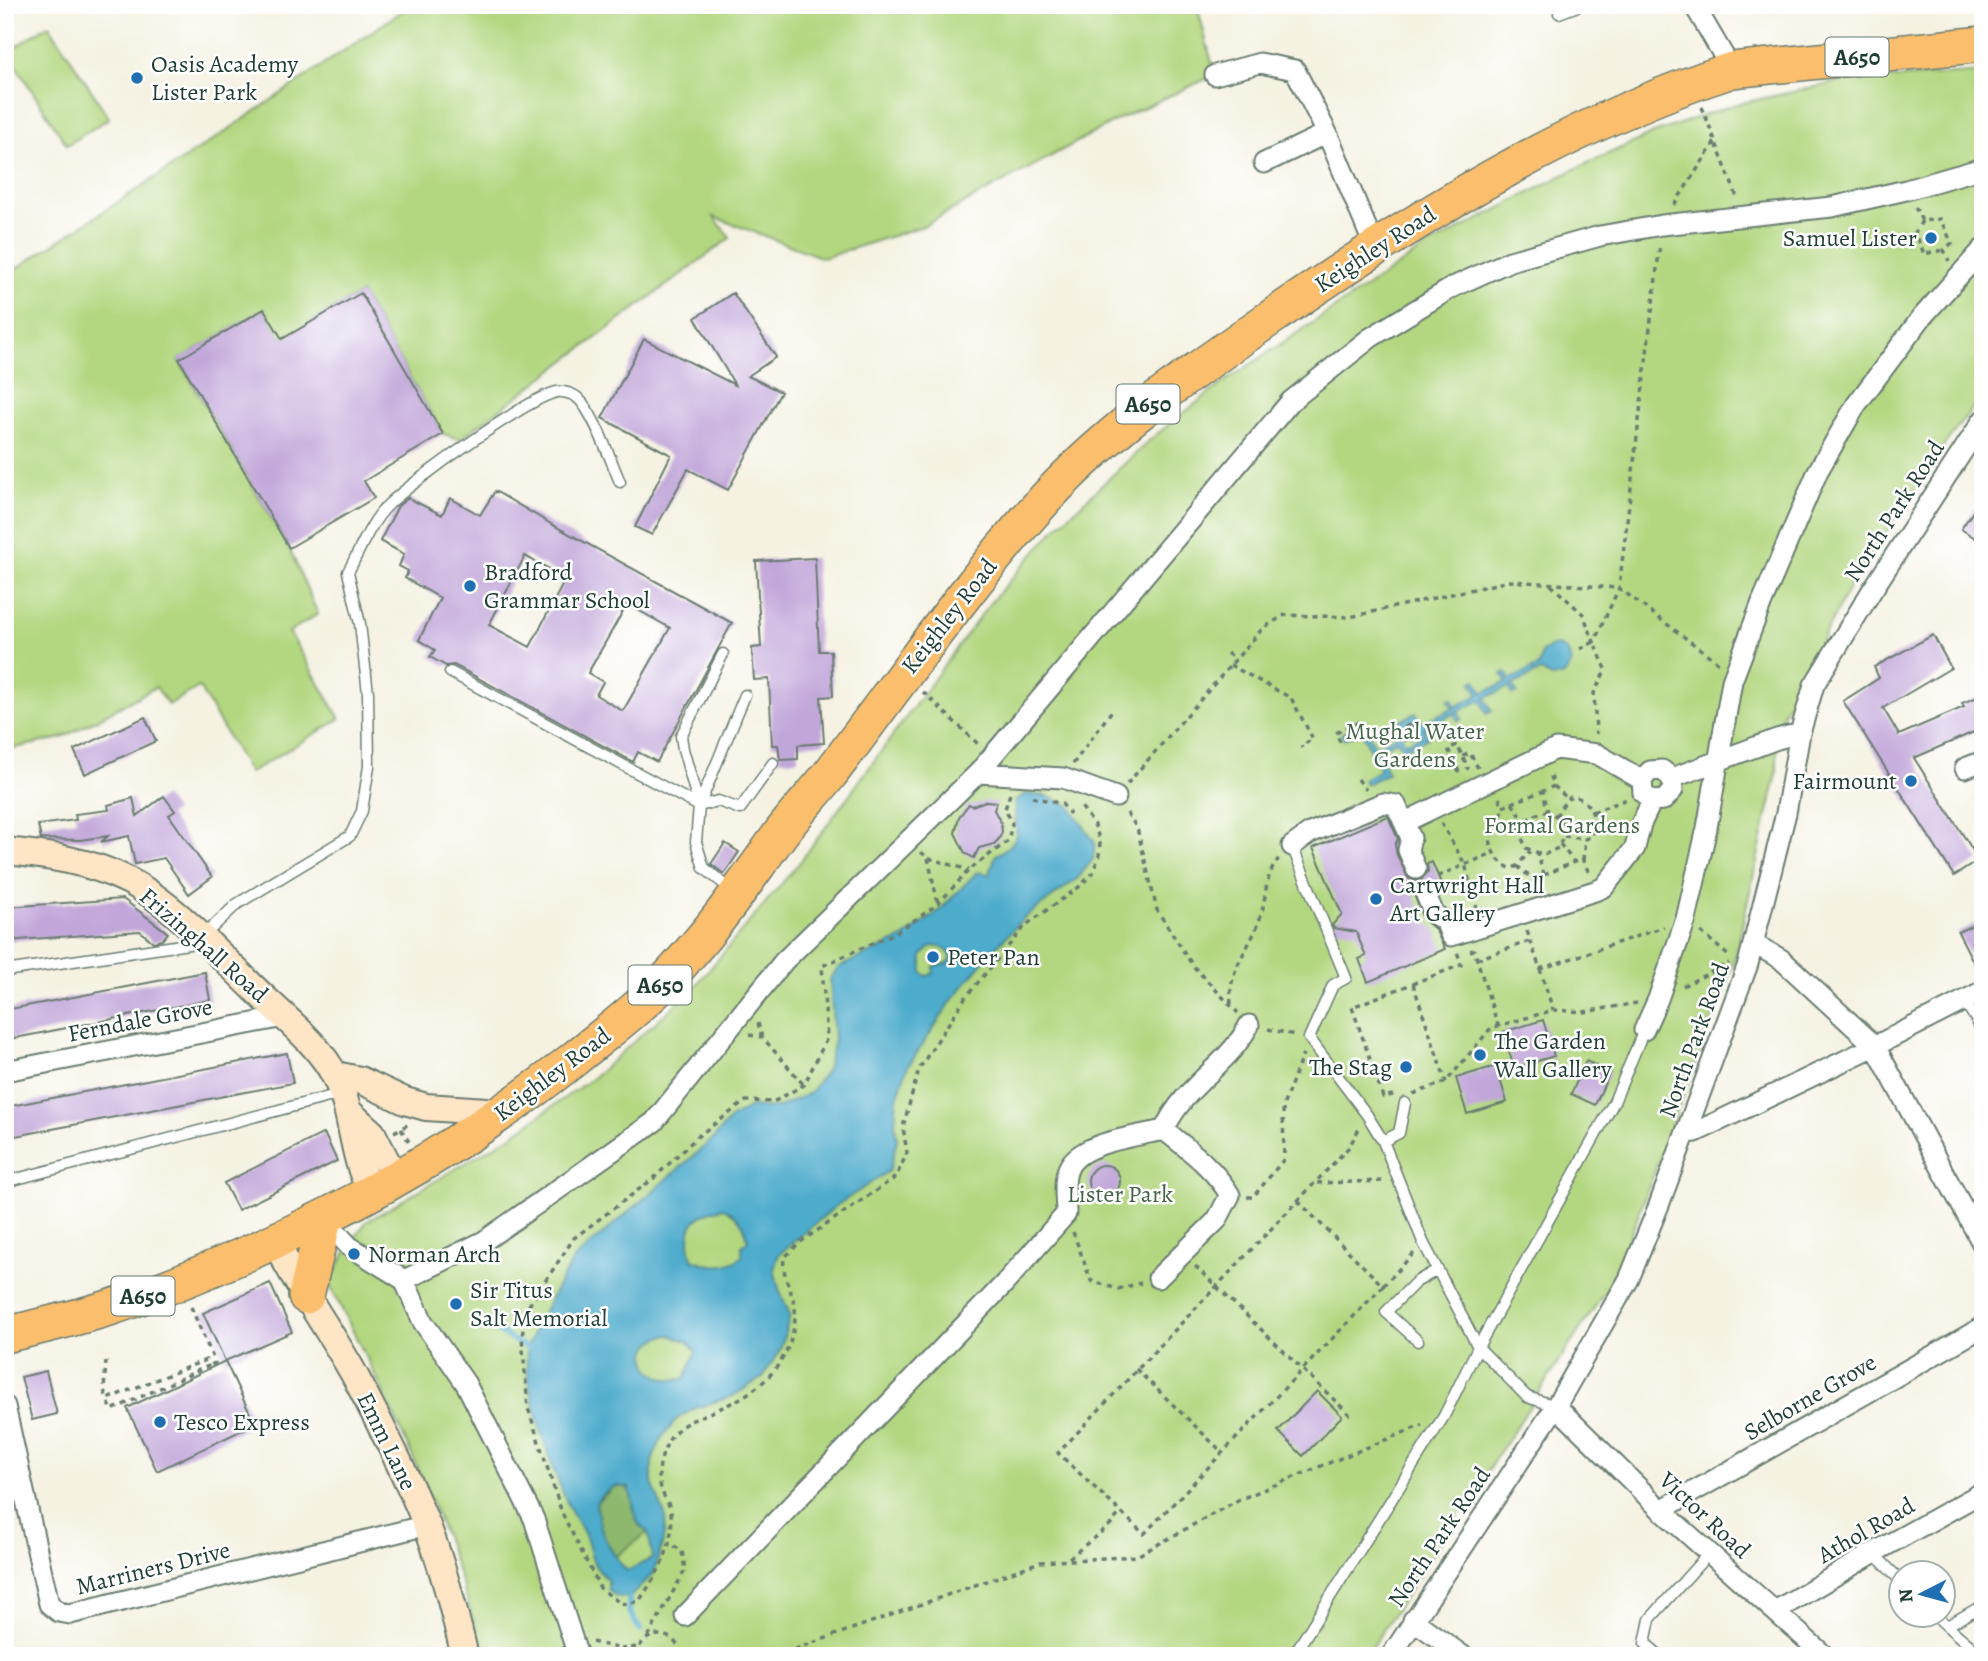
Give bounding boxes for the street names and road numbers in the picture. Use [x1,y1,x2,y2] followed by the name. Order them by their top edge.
[1826,38,1888,76] road number: A650
[1308,198,1442,300] street label: Keighley Road
[1116,384,1180,424] road number: A650
[1836,434,1952,588] street label: North Park Road
[894,551,1004,681] street label: Keighley Road
[133,880,275,1010] street label: Frizinghall Road
[1651,958,1737,1122] street label: North Park Road
[628,966,692,1004] road number: A650
[65,990,215,1050] street label: Ferndale Grove
[487,1019,617,1129] street label: Keighley Road
[111,1276,174,1316] road number: A650
[1738,1346,1882,1448] street label: Selborne Grove
[350,1387,424,1495] street label: Emm Lane
[1380,1460,1498,1614] street label: North Park Road
[1652,1464,1758,1566] street label: Victor Road
[1811,1489,1921,1571] street label: Athol Road
[73,1533,233,1603] street label: Marriners Drive

